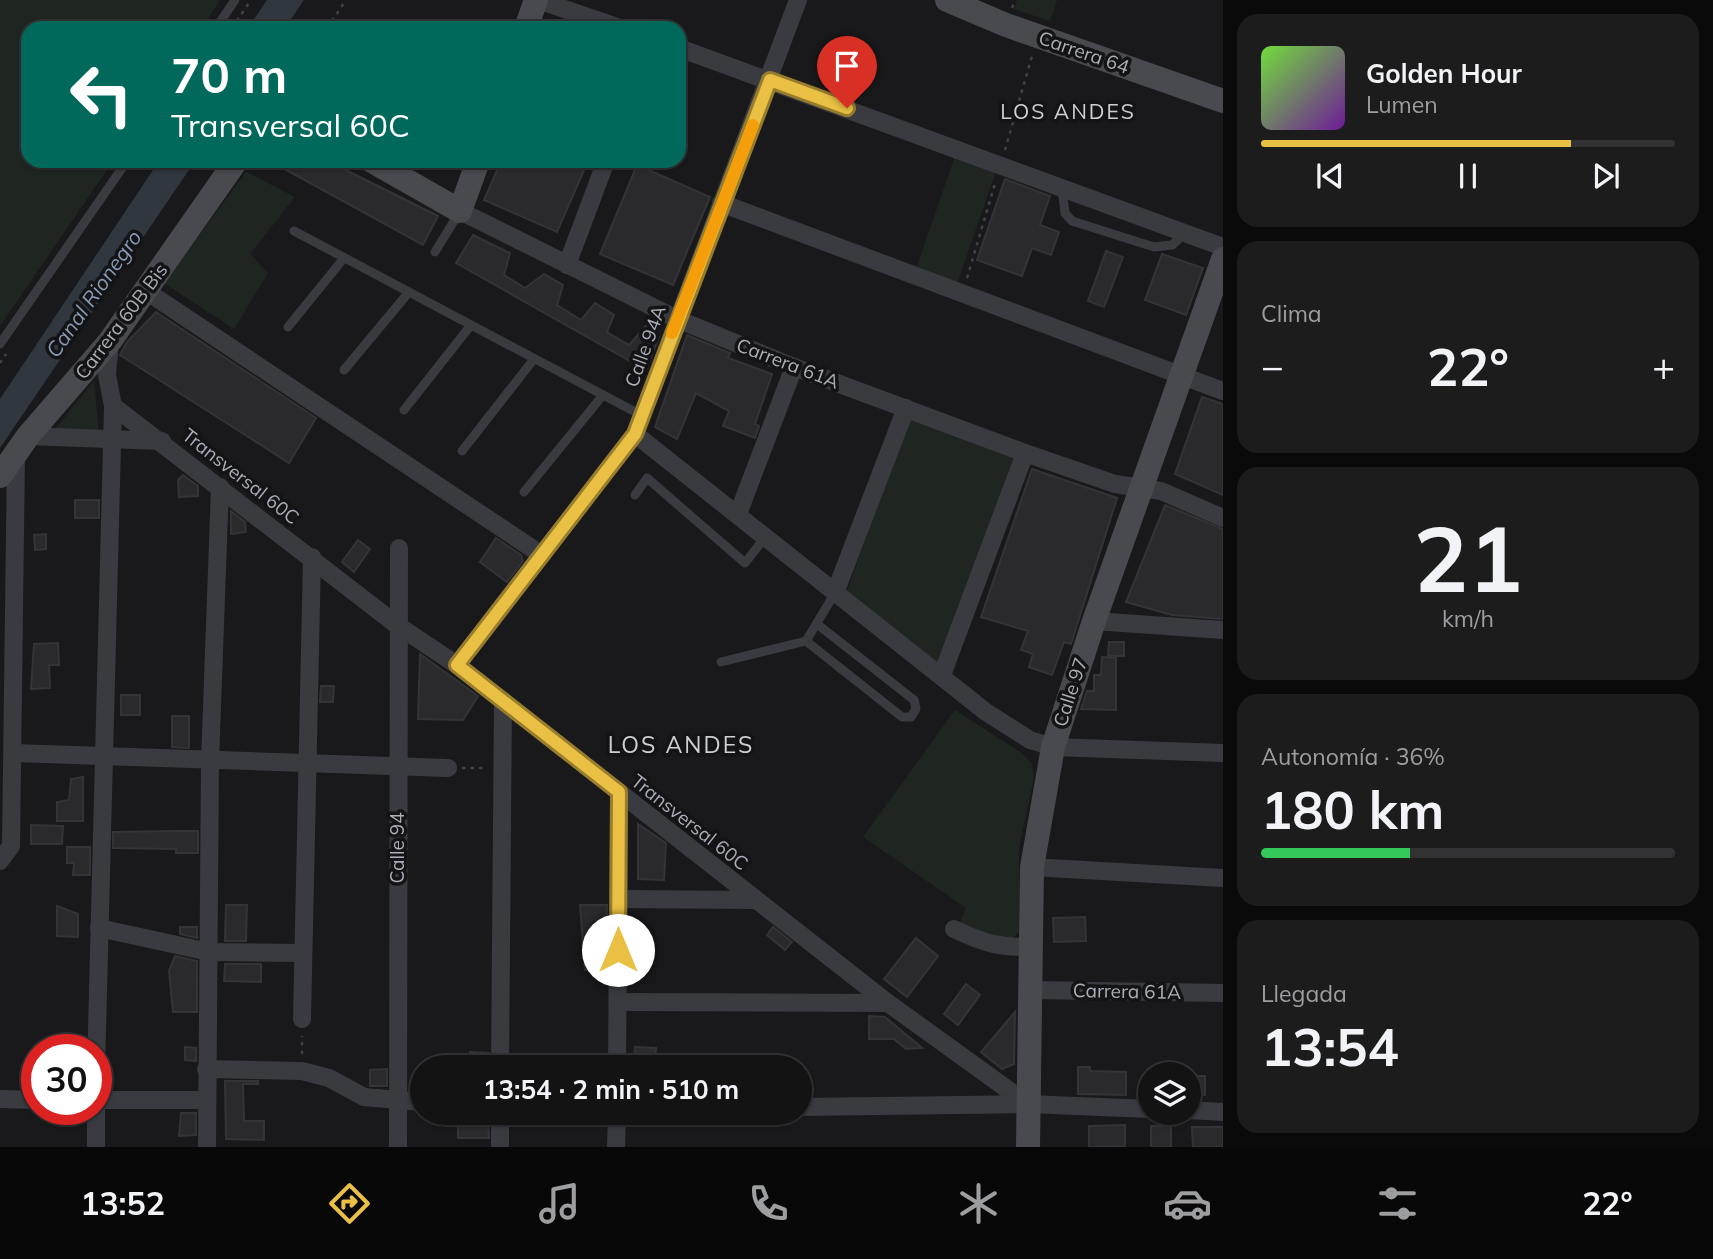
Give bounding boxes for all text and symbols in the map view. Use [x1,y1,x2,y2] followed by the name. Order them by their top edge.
[1036,25,1132,79] street label: Carrera 64
[817,36,877,108] pin
[171,44,287,105] text: 70 m
[828,47,866,85] icon: arrive
[56,49,147,140] icon: left
[1366,57,1522,90] text: Golden Hour
[1366,90,1438,119] text: Lumen
[1000,98,1136,124] district label: LOS ANDES
[171,105,410,145] text: Transversal 60C
[1311,157,1349,195] icon: previous
[1449,157,1487,195] icon: pause
[1587,157,1625,195] icon: next
[40,225,147,362] water label: Canal Rionegro
[70,258,172,384] street label: Carrera 60B Bis
[1261,299,1322,328] text: Clima
[619,302,671,390] street label: Calle 94A
[733,332,843,394] street label: Carrera 61A
[1427,334,1509,399] text: 22°
[1261,342,1284,390] text: −
[1652,342,1675,390] text: +
[178,423,304,529] street label: Transversal 60C
[1413,501,1523,615] text: 21
[1442,604,1494,633] text: km/h
[1048,654,1092,730] street label: Calle 97
[608,730,754,759] district label: LOS ANDES
[1261,742,1445,771] text: Autonomía · 36%
[627,769,753,875] street label: Transversal 60C
[1261,777,1444,842] text: 180 km
[385,812,409,884] street label: Calle 94
[581,913,655,987] position arrow
[1073,978,1181,1004] street label: Carrera 61A
[1261,979,1347,1008] text: Llegada
[1261,1014,1399,1079] text: 13:54
[21,1034,112,1125] speed limit sign: 30
[1138,1062,1201,1125] map controls
[1138,1062,1201,1125] button: layers
[483,1073,739,1106] text: 13:54 · 2 min · 510 m
[325,1179,374,1228] icon: directions
[535,1179,584,1228] icon: music
[744,1179,793,1228] icon: phone
[954,1179,1003,1228] icon: climate
[1163,1179,1212,1228] icon: car
[1373,1179,1422,1228] icon: filters
[80,1183,165,1223] text: 13:52
[1582,1183,1633,1223] text: 22°

